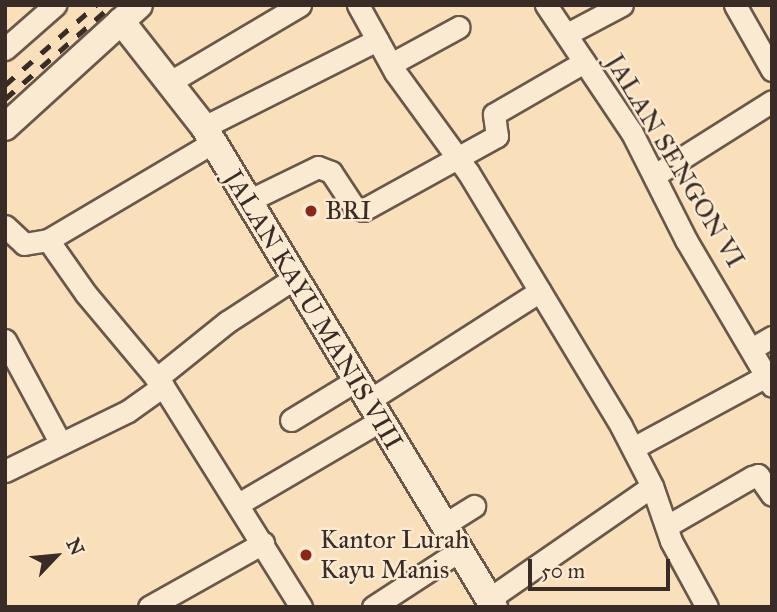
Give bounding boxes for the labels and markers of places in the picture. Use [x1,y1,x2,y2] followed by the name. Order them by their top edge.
[325,195,372,227] place label: BRI
[303,203,319,219] marker: BRI
[320,524,469,586] place label: Kantor Lurah Kayu Manis
[298,547,314,563] marker: Kantor Lurah Kayu Manis

